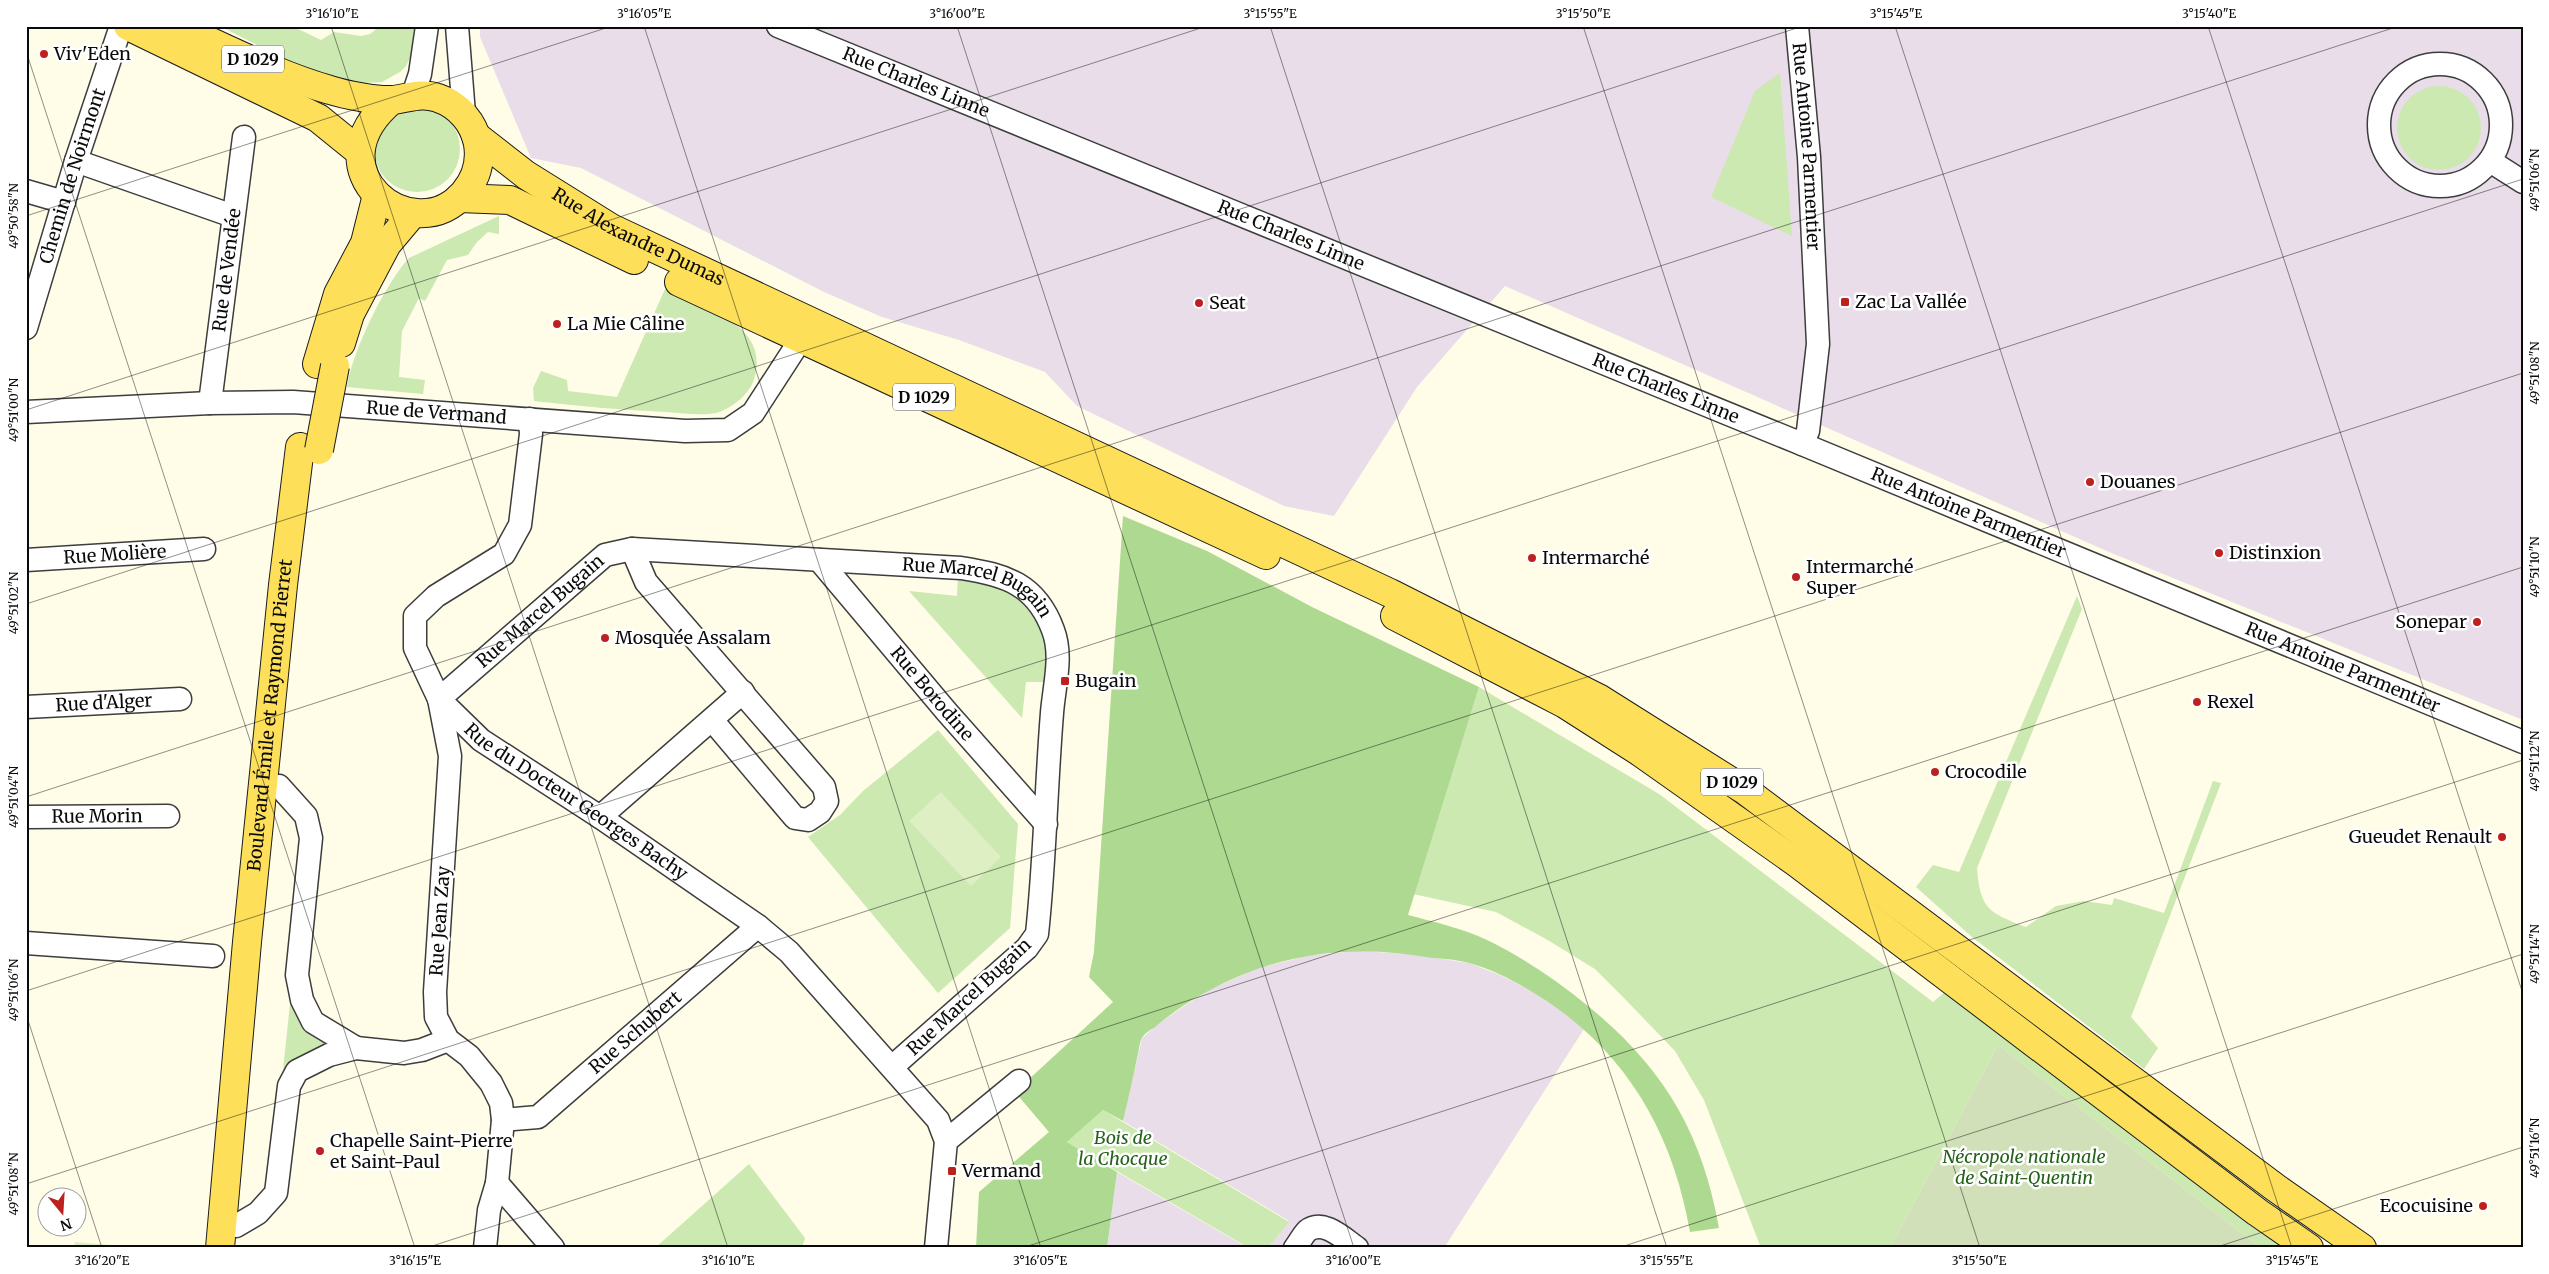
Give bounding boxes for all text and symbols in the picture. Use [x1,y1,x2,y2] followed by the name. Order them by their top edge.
[306,6,359,21] text: 3°16'10"E
[617,6,671,21] text: 3°16'05"E
[929,6,985,21] text: 3°16'00"E
[1243,6,1297,21] text: 3°15'55"E
[1556,6,1611,21] text: 3°15'50"E
[1870,6,1923,21] text: 3°15'45"E
[2182,6,2236,21] text: 3°15'40"E
[53,42,131,65] place label: Viv'Eden
[839,42,993,122] street label: Rue Charles Linne
[1788,42,1825,251] street label: Rue Antoine Parmentier
[222,46,284,72] road number: D 1029
[38,48,50,60] marker: Viv'Eden
[34,85,110,266] street label: Chemin de Noirmont
[2527,148,2542,211] text: 49°51'06"N
[548,182,729,291] street label: Rue Alexandre Dumas
[6,183,21,249] text: 49°50'58"N
[1214,195,1368,275] street label: Rue Charles Linne
[207,207,246,333] street label: Rue de Vendée
[1855,290,1967,313] place label: Zac La Vallée
[1209,291,1246,314] place label: Seat
[1839,296,1851,308] marker: Zac La Vallée
[1193,297,1205,309] marker: Seat
[567,312,684,335] place label: La Mie Câline
[551,318,563,330] marker: La Mie Câline
[2527,341,2542,405] text: 49°51'08"N
[1589,348,1743,428] street label: Rue Charles Linne
[6,377,21,442] text: 49°51'00"N
[893,384,955,411] road number: D 1029
[365,395,508,429] street label: Rue de Vermand
[1868,462,2069,563] street label: Rue Antoine Parmentier
[2100,470,2176,493] place label: Douanes
[2084,476,2096,488] marker: Douanes
[2527,536,2542,598] text: 49°51'10"N
[63,539,167,569] street label: Rue Molière
[2229,541,2321,564] place label: Distinxion
[1542,546,1650,569] place label: Intermarché
[2213,547,2225,559] marker: Distinxion
[471,549,609,673] street label: Rue Marcel Bugain
[1526,552,1538,564] marker: Intermarché
[902,553,1057,622] street label: Rue Marcel Bugain
[1806,555,1914,599] place label: Intermarché Super
[242,558,297,873] street label: Boulevard Émile et Raymond Pierret
[6,571,21,634] text: 49°51'02"N
[1790,571,1802,583] marker: Intermarché Super
[2395,610,2467,633] place label: Sonepar
[2471,616,2483,628] marker: Sonepar
[2242,617,2444,717] street label: Rue Antoine Parmentier
[615,626,771,649] place label: Mosquée Assalam
[599,632,611,644] marker: Mosquée Assalam
[886,642,979,745] street label: Rue Borodine
[1075,669,1136,692] place label: Bugain
[1059,675,1071,687] marker: Bugain
[55,688,153,716] street label: Rue d'Alger
[2207,690,2255,713] place label: Rexel
[2191,696,2203,708] marker: Rexel
[459,718,693,885] street label: Rue du Docteur Georges Bachy
[2527,730,2542,791] text: 49°51'12"N
[1945,760,2027,783] place label: Crocodile
[6,765,21,828] text: 49°51'04"N
[1929,766,1941,778] marker: Crocodile
[1701,769,1763,796] road number: D 1029
[51,804,143,828] street label: Rue Morin
[2349,825,2492,848] place label: Gueudet Renault
[2496,831,2508,843] marker: Gueudet Renault
[424,865,455,977] street label: Rue Jean Zay
[2527,923,2542,984] text: 49°51'14"N
[902,933,1036,1060] street label: Rue Marcel Bugain
[6,958,21,1021] text: 49°51'06"N
[584,986,686,1079] street label: Rue Schubert
[2527,1117,2542,1178] text: 49°51'16"N
[1078,1126,1168,1170] park label: Bois de la Chocque
[330,1129,513,1173] place label: Chapelle Saint-Pierre et Saint-Paul
[314,1145,326,1157] marker: Chapelle Saint-Pierre et Saint-Paul
[1942,1145,2106,1189] park label: Nécropole nationale de Saint-Quentin
[6,1152,21,1216] text: 49°51'08"N
[961,1159,1041,1182] place label: Vermand
[946,1165,958,1177] marker: Vermand
[38,1186,88,1236] north arrow
[2380,1194,2473,1217] place label: Ecocuisine
[2477,1200,2489,1212] marker: Ecocuisine
[58,1214,74,1235] text: N
[75,1253,130,1268] text: 3°16'20"E
[389,1253,441,1268] text: 3°16'15"E
[702,1253,755,1268] text: 3°16'10"E
[1013,1253,1067,1268] text: 3°16'05"E
[1325,1253,1381,1268] text: 3°16'00"E
[1639,1253,1693,1268] text: 3°15'55"E
[1952,1253,2007,1268] text: 3°15'50"E
[2266,1253,2319,1268] text: 3°15'45"E

